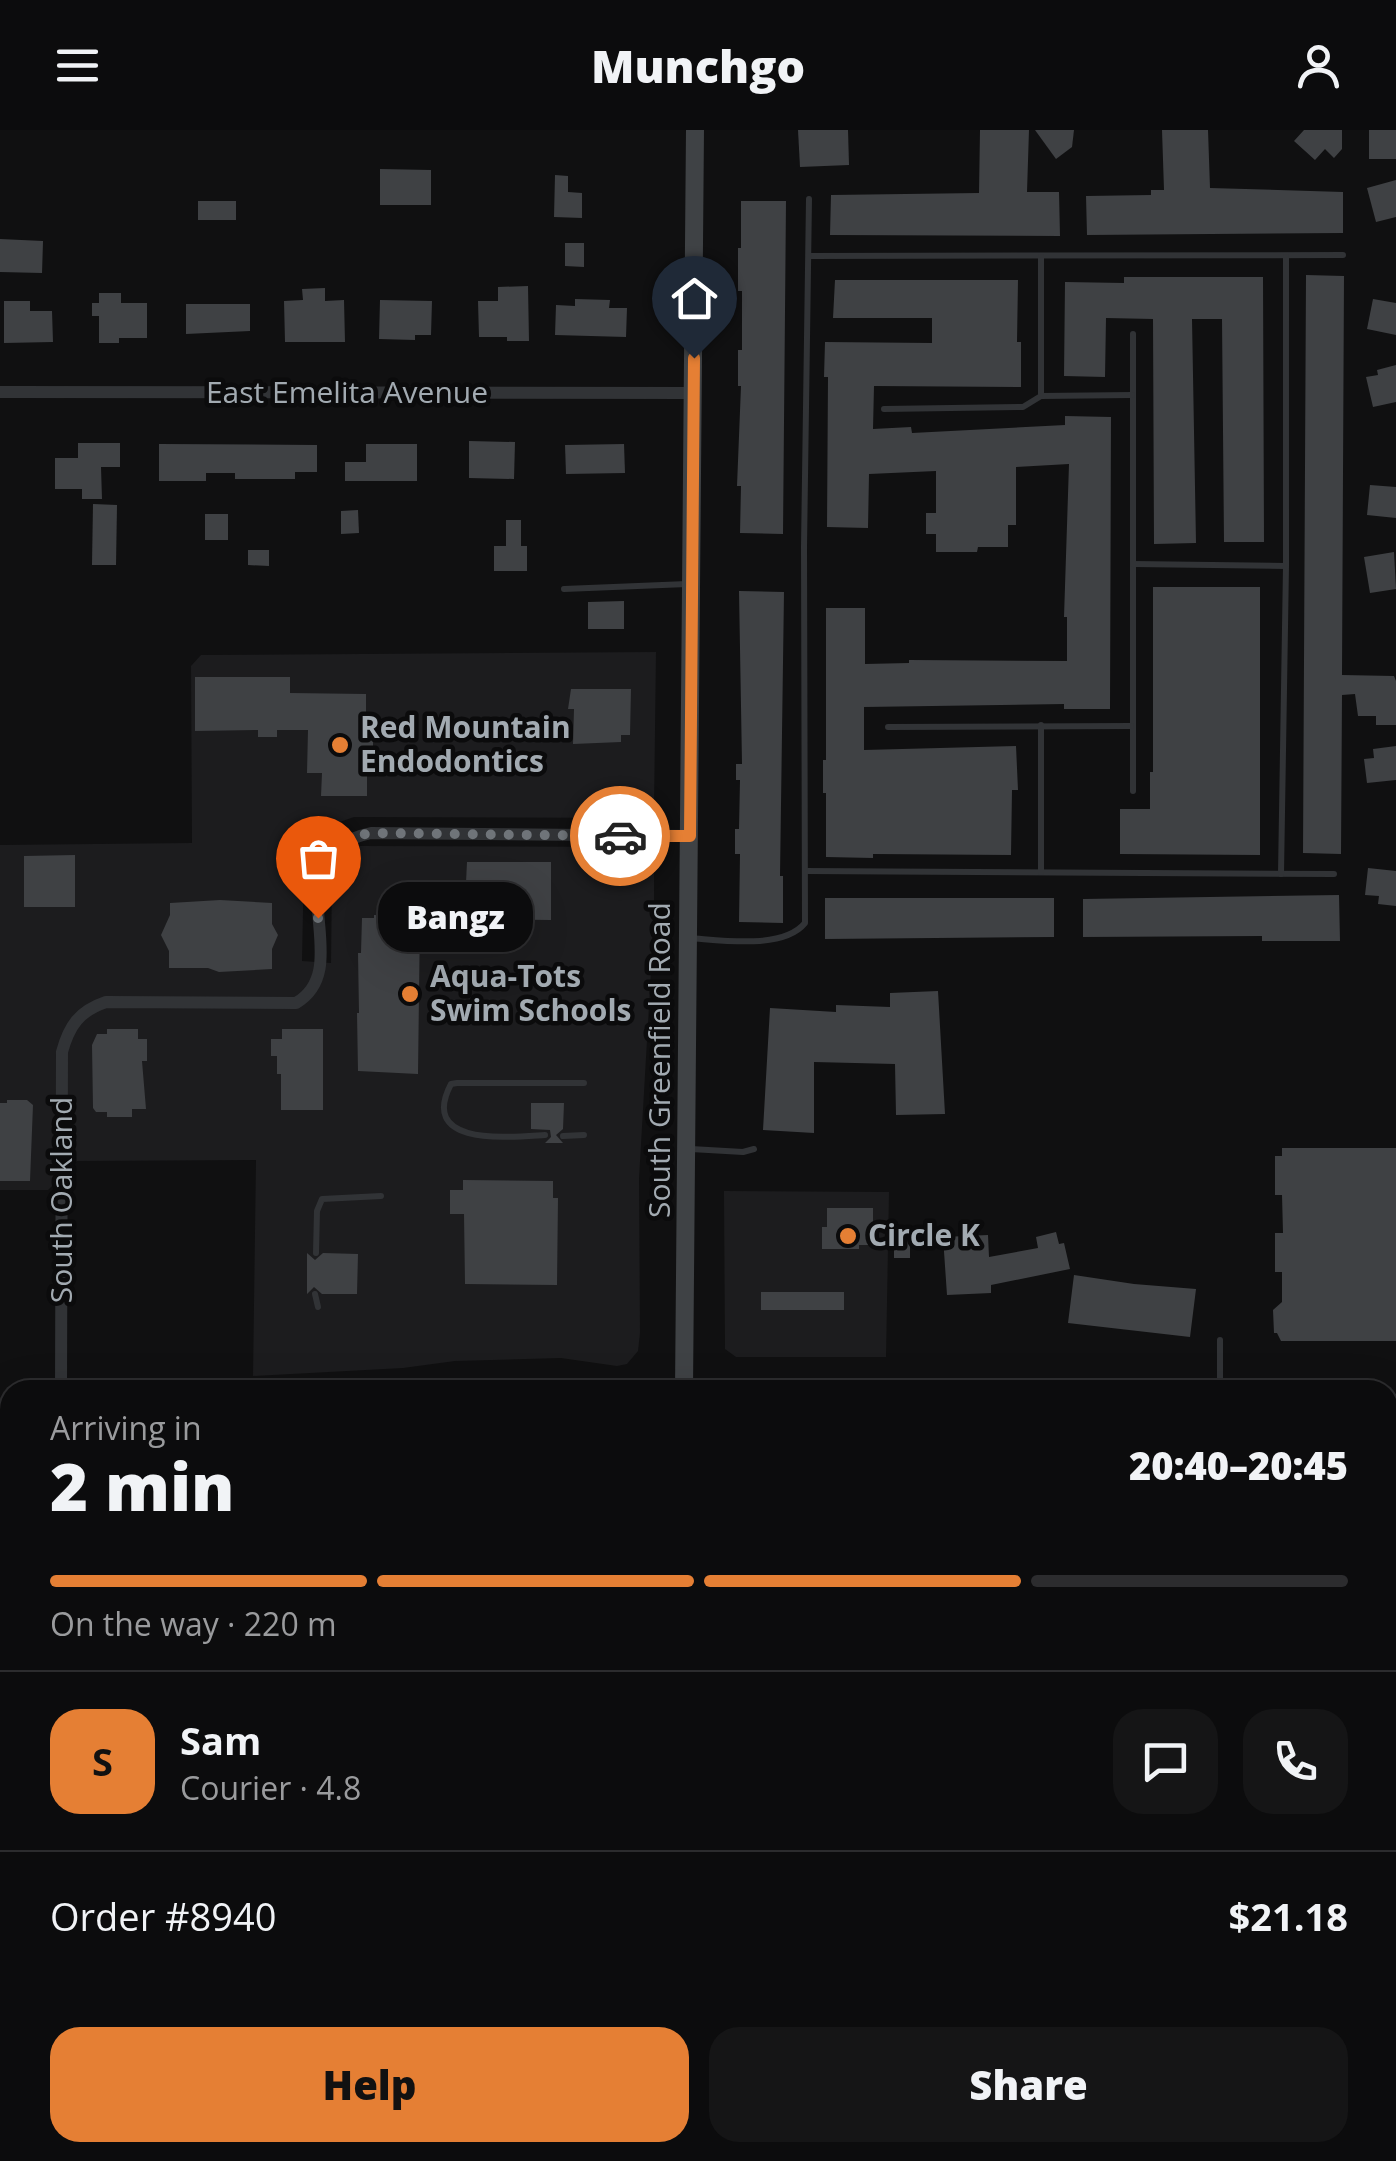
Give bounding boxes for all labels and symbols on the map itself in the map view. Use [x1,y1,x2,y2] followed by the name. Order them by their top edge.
[652,256,737,359] pin
[206,371,488,412] street label: East Emelita Avenue
[360,706,571,781] place label: Red Mountain Endodontics
[329,734,351,756] marker: Red Mountain Endodontics
[570,786,670,886] courier
[276,816,361,919] pin
[378,883,533,953] callout: Bangz
[638,902,679,1218] street label: South Greenfield Road
[430,955,632,1030] place label: Aqua-Tots Swim Schools
[399,983,421,1005] marker: Aqua-Tots Swim Schools
[40,1097,81,1303] street label: South Oakland
[868,1214,980,1255] place label: Circle K
[837,1225,859,1247] marker: Circle K

